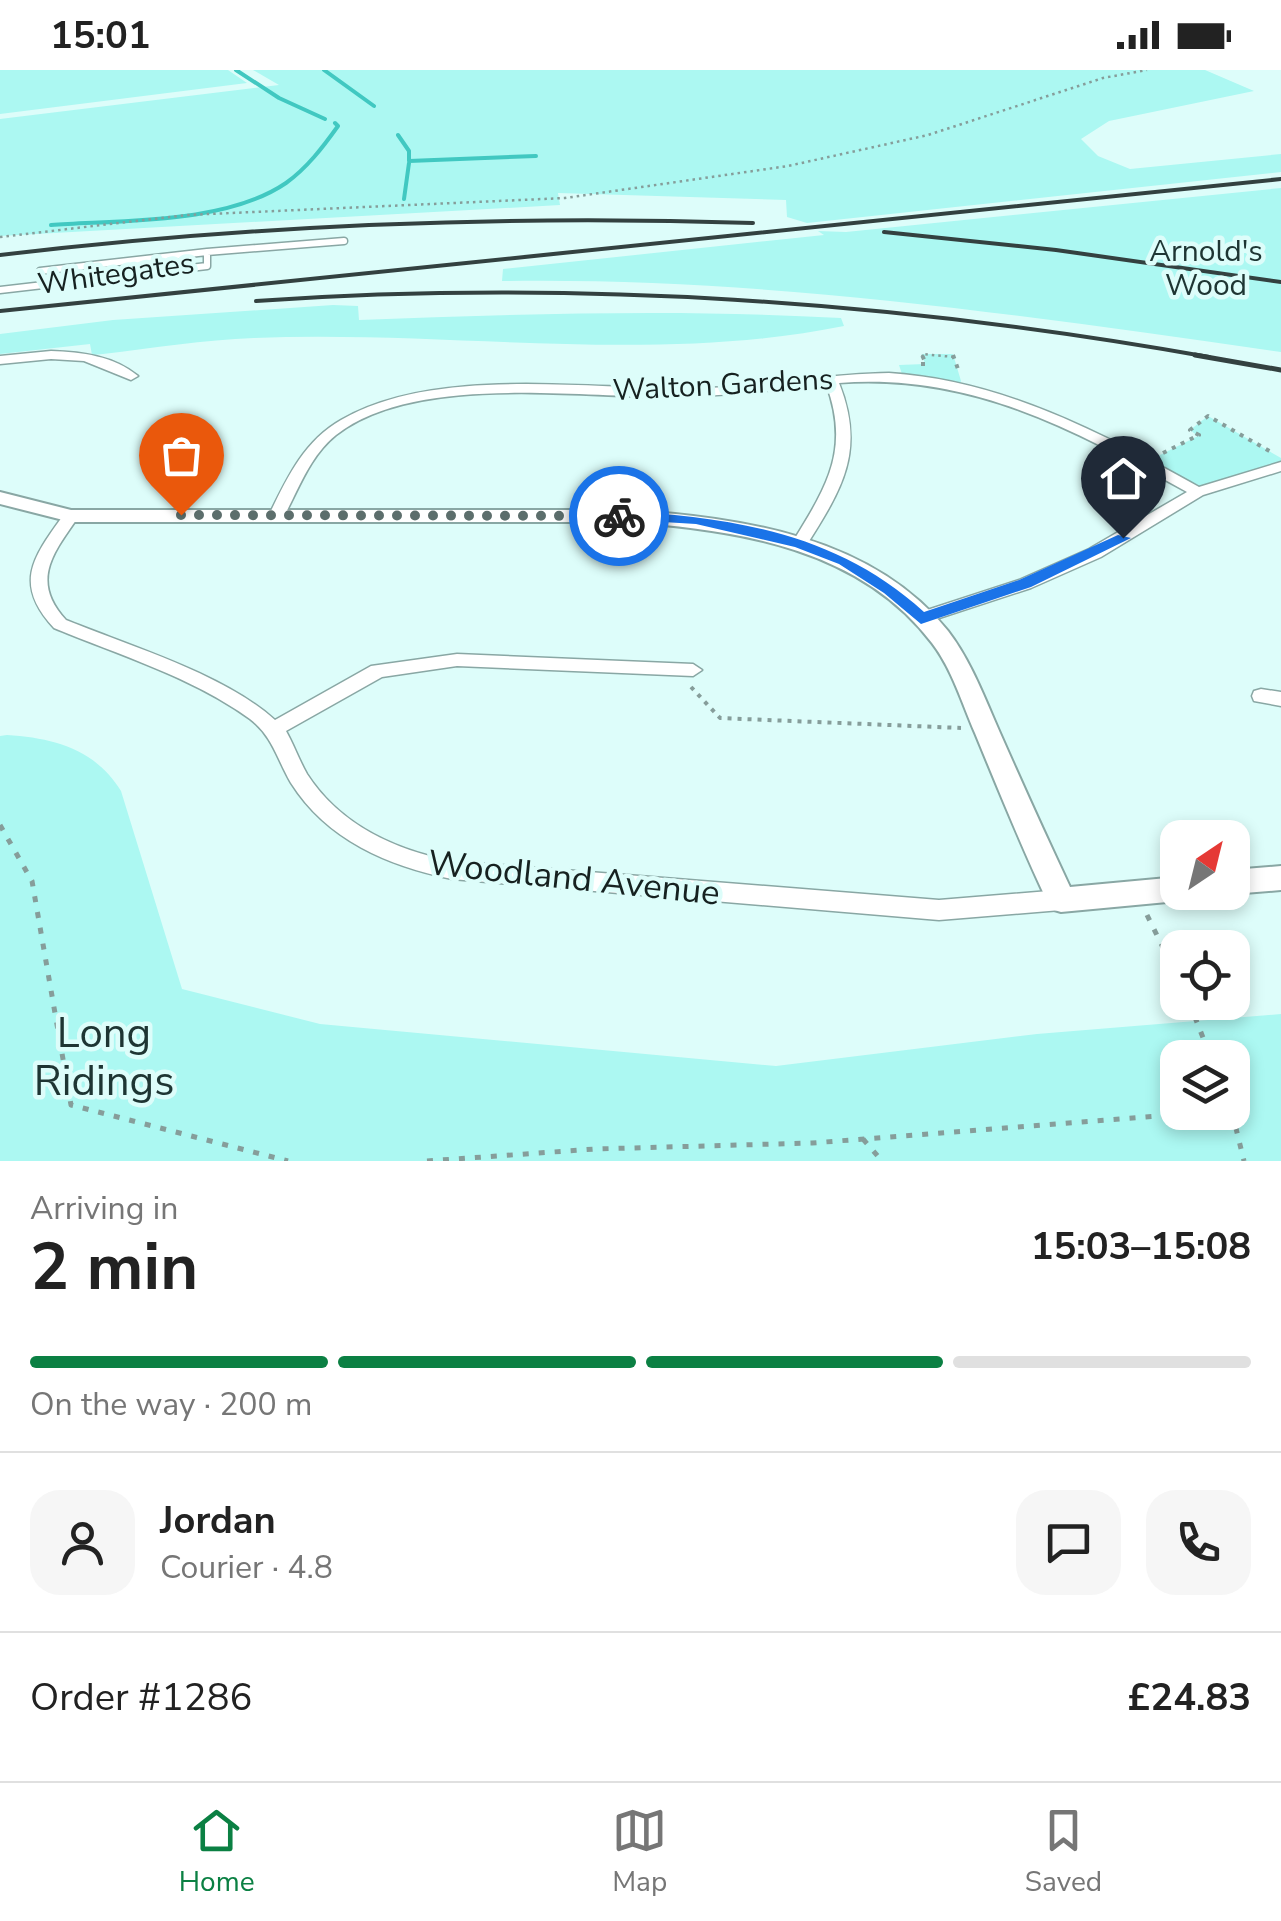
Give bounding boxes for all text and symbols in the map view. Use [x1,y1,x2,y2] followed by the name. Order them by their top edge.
[50,10,151,61] text: 15:01
[1149,231,1263,306] park label: Arnold's Wood
[35,243,197,305] street label: Whitegates
[612,359,834,411] street label: Walton Gardens
[139,413,224,516] pin
[154,428,209,483] icon: bag
[1081,436,1166,539] pin
[1096,451,1151,506] icon: home
[569,466,669,566] courier
[592,489,647,544] icon: bike
[1160,820,1250,910] north arrow
[1160,820,1250,1130] map controls
[426,839,722,917] street label: Woodland Avenue
[1160,930,1250,1020] button: locate
[34,1005,174,1110] park label: Long Ridings
[1160,1040,1250,1130] button: layers
[30,1187,178,1230] text: Arriving in
[1031,1221,1251,1272] text: 15:03–15:08
[30,1223,198,1312] text: 2 min
[30,1383,312,1426] text: On the way · 200 m
[30,1490,135,1595] button: person
[1016,1490,1121,1595] button: chat
[1146,1490,1251,1595] button: phone
[160,1495,276,1546] text: Jordan
[160,1546,333,1589] text: Courier · 4.8
[30,1672,252,1723] text: Order #1286
[1128,1672,1251,1723] text: £24.83
[179,1803,255,1901] tab: Home
[612,1803,667,1901] tab: Map
[1025,1803,1102,1901] tab: Saved

